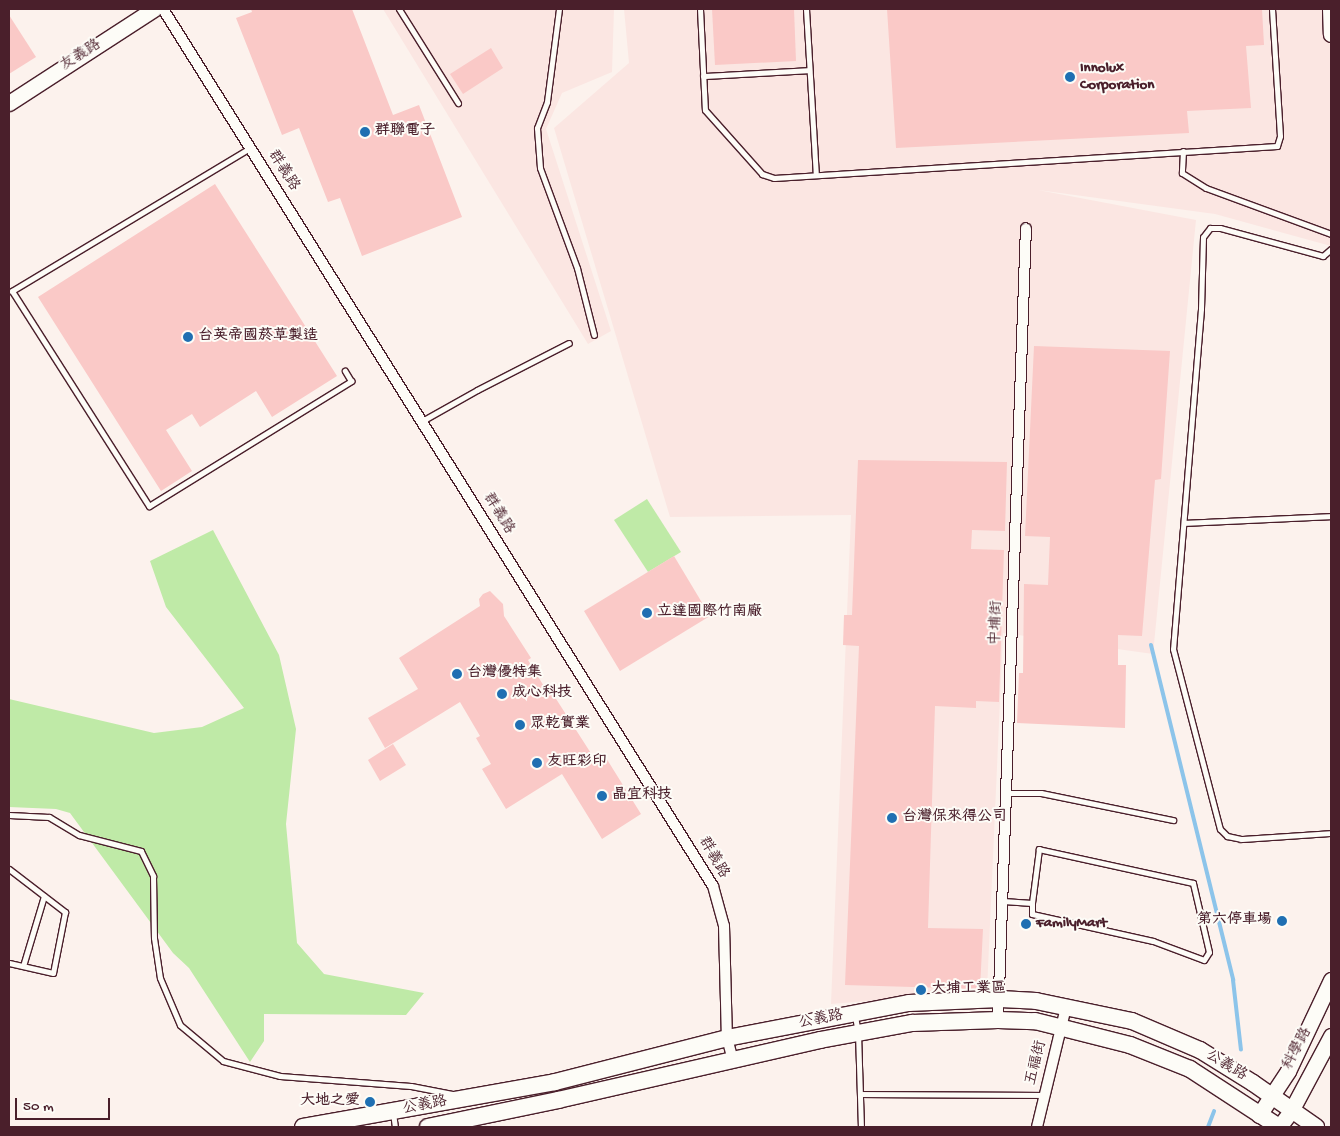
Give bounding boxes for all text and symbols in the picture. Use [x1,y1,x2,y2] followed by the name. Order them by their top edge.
[57,36,105,76] street label: 友義路
[1080,59,1154,94] place label: Innolux Corporation
[1064,71,1076,83] marker: Innolux Corporation
[375,123,435,141] place label: 群聯電子
[359,126,371,138] marker: 群聯電子
[263,147,303,195] street label: 群義路
[198,328,318,346] place label: 台英帝國菸草製造
[182,331,194,343] marker: 台英帝國菸草製造
[478,490,518,538] street label: 群義路
[987,600,1007,646] street label: 中埔街
[657,604,762,622] place label: 立達國際竹南廠
[641,607,653,619] marker: 立達國際竹南廠
[467,665,542,683] place label: 台灣優特集
[451,668,463,680] marker: 台灣優特集
[512,685,572,703] place label: 成心科技
[496,688,508,700] marker: 成心科技
[530,716,590,734] place label: 眾乾實業
[514,719,526,731] marker: 眾乾實業
[547,754,607,772] place label: 友旺彩印
[531,757,543,769] marker: 友旺彩印
[612,787,672,805] place label: 晶宜科技
[596,790,608,802] marker: 晶宜科技
[902,809,1007,827] place label: 台灣保來得公司
[886,812,898,824] marker: 台灣保來得公司
[694,834,732,882] street label: 群義路
[1197,912,1272,930] place label: 第六停車場
[1036,915,1107,933] place label: FamilyMart
[1276,915,1288,927] marker: 第六停車場
[1020,918,1032,930] marker: FamilyMart
[931,981,1006,999] place label: 大埔工業區
[915,984,927,996] marker: 大埔工業區
[797,1007,845,1033] street label: 公義路
[1280,1025,1316,1073] street label: 科學路
[1023,1039,1051,1087] street label: 五福街
[1202,1047,1250,1085] street label: 公義路
[18,1088,112,1120] scale bar
[300,1093,360,1111] place label: 大地之愛
[401,1093,449,1119] street label: 公義路
[364,1096,376,1108] marker: 大地之愛
[23,1098,54,1116] text: 50 m

